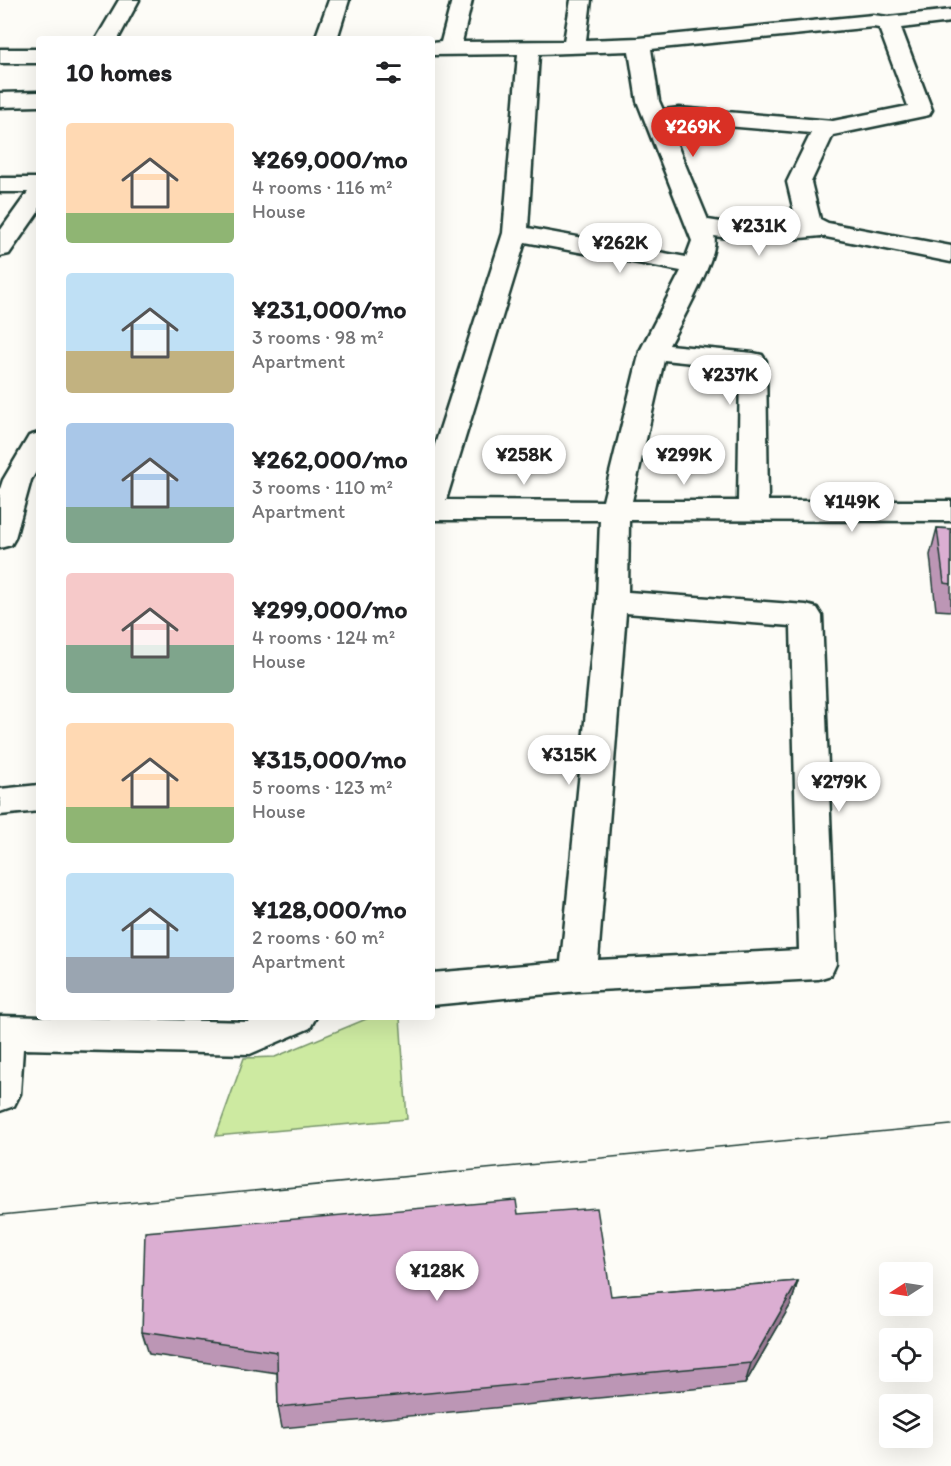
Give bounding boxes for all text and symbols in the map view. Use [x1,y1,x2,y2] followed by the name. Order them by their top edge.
[66,56,172,88] text: 10 homes
[372,56,405,89] icon: filters
[651,107,735,158] pin: ¥269K
[665,114,721,138] text: ¥269K
[252,143,408,175] text: ¥269,000/mo
[114,147,186,219] icon: home
[252,175,392,199] text: 4 rooms · 116 m²
[252,199,306,223] text: House
[717,206,801,257] pin: ¥231K
[732,213,786,237] text: ¥231K
[578,223,662,274] pin: ¥262K
[592,230,648,254] text: ¥262K
[252,293,407,325] text: ¥231,000/mo
[114,297,186,369] icon: home
[252,325,384,349] text: 3 rooms · 98 m²
[252,349,345,373] text: Apartment
[688,355,772,406] pin: ¥237K
[702,362,758,386] text: ¥237K
[482,435,566,486] pin: ¥258K
[642,435,726,486] pin: ¥299K
[496,442,552,466] text: ¥258K
[656,442,712,466] text: ¥299K
[252,443,408,475] text: ¥262,000/mo
[114,447,186,519] icon: home
[252,475,393,499] text: 3 rooms · 110 m²
[810,482,894,533] pin: ¥149K
[824,489,880,513] text: ¥149K
[252,499,345,523] text: Apartment
[252,593,408,625] text: ¥299,000/mo
[114,597,186,669] icon: home
[252,625,395,649] text: 4 rooms · 124 m²
[252,649,306,673] text: House
[527,735,611,786] pin: ¥315K
[542,742,596,766] text: ¥315K
[252,743,407,775] text: ¥315,000/mo
[114,747,186,819] icon: home
[797,762,881,813] pin: ¥279K
[812,769,866,793] text: ¥279K
[252,775,393,799] text: 5 rooms · 123 m²
[252,799,306,823] text: House
[252,893,407,925] text: ¥128,000/mo
[114,897,186,969] icon: home
[252,925,385,949] text: 2 rooms · 60 m²
[252,949,345,973] text: Apartment
[395,1251,479,1302] pin: ¥128K
[410,1258,464,1282] text: ¥128K
[879,1262,933,1316] north arrow
[879,1262,933,1448] map controls
[879,1328,933,1382] button: locate
[879,1394,933,1448] button: layers

